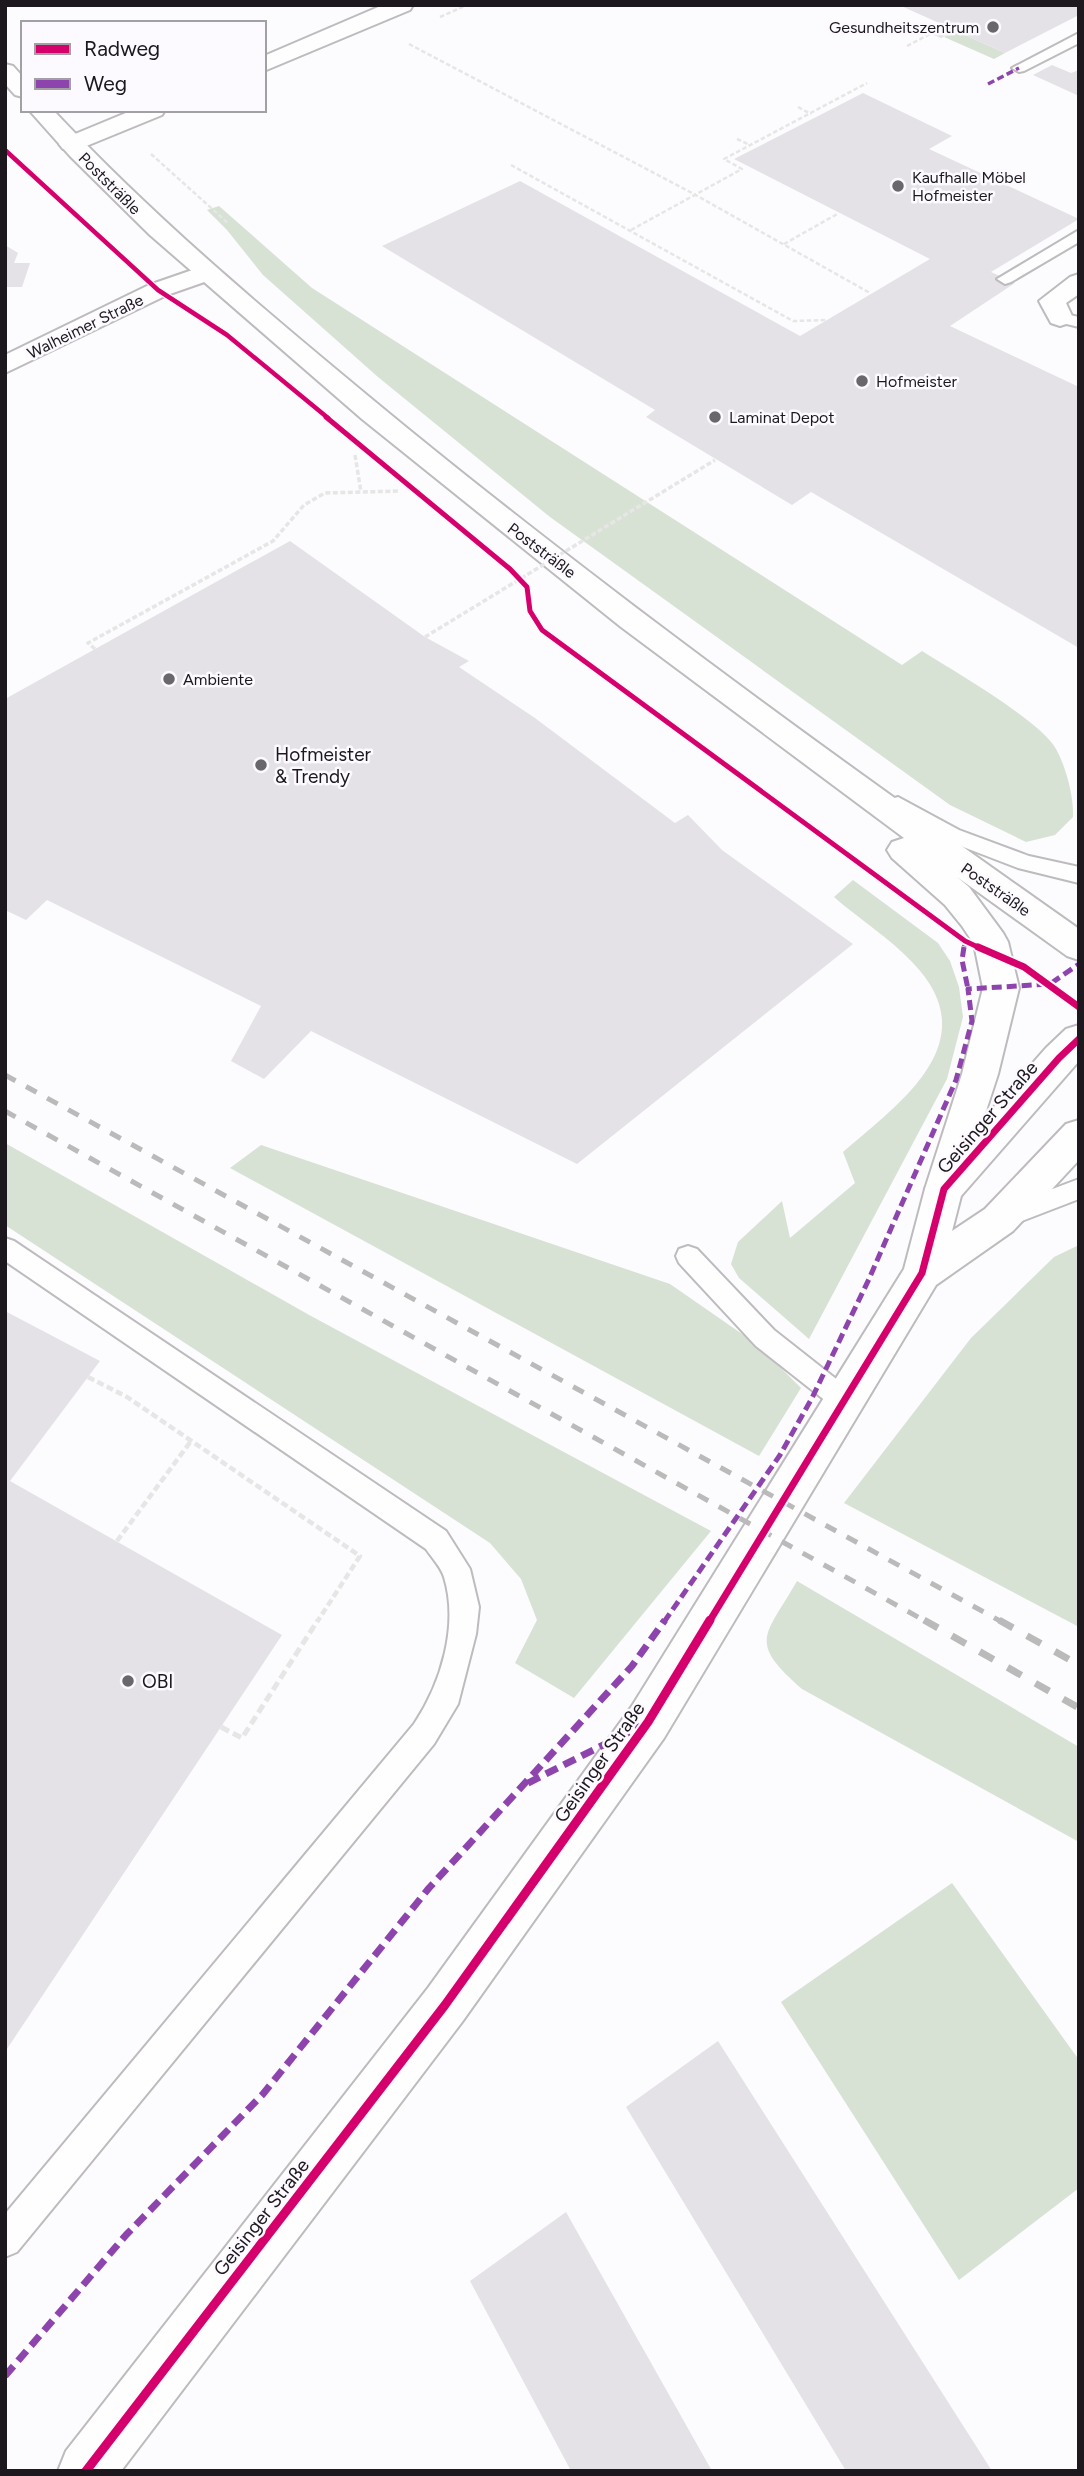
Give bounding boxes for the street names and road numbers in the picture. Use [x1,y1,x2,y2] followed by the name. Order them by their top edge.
[75,148,145,219] street label: Poststräßle
[24,290,147,363] street label: Walheimer Straße
[504,519,580,582] street label: Poststräßle
[957,859,1034,920] street label: Poststräßle
[932,1056,1043,1178] street label: Geisinger Straße
[549,1698,649,1827] street label: Geisinger Straße
[209,2154,314,2280] street label: Geisinger Straße

